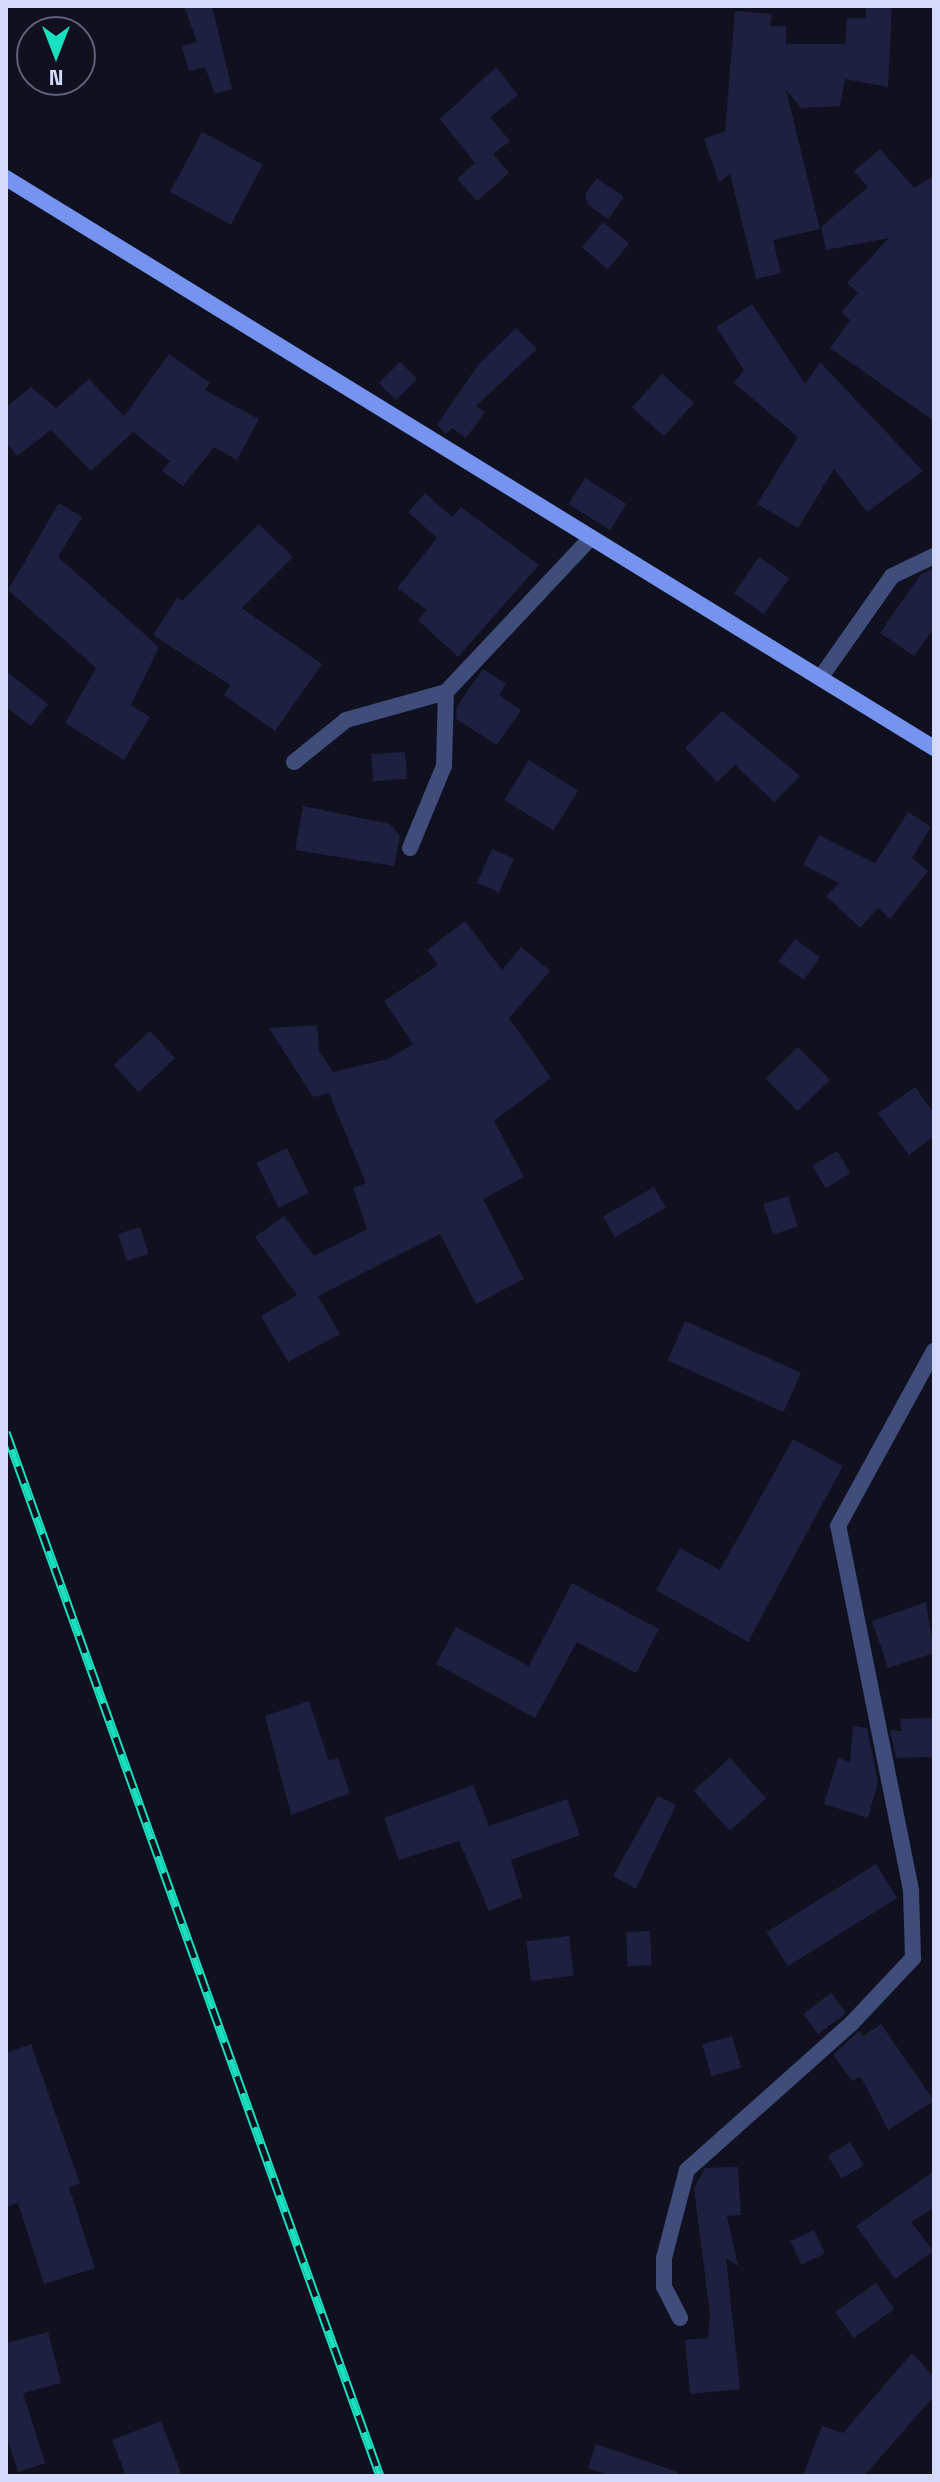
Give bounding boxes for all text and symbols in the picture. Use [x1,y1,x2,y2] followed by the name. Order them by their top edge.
[16,16,96,96] north arrow
[49,64,63,92] text: N

